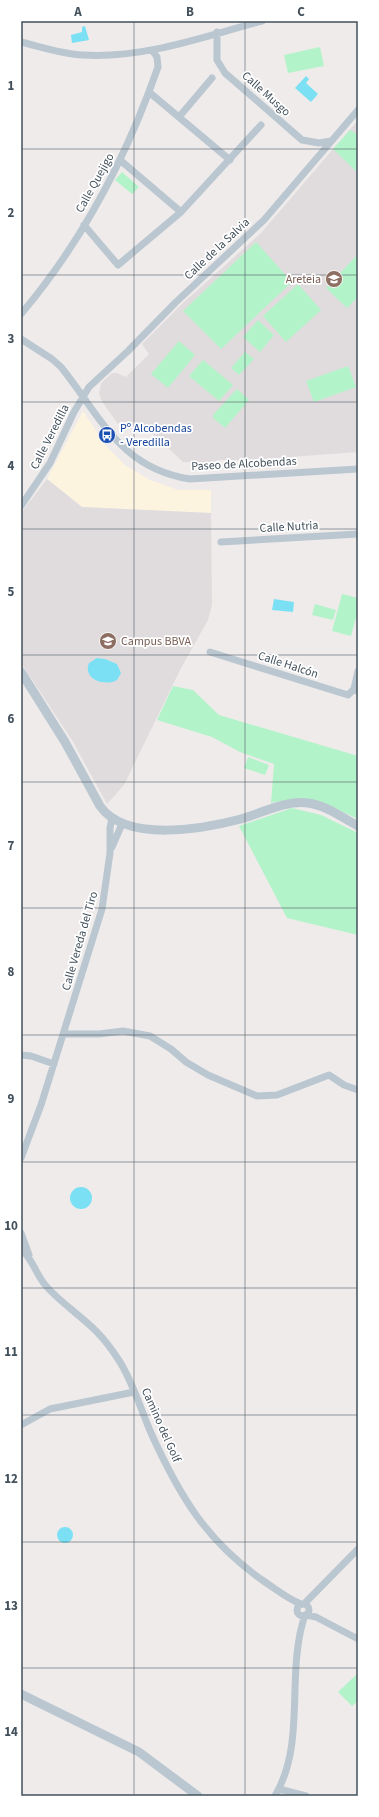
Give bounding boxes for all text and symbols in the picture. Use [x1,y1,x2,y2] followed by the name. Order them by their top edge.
[73,3,82,21] text: A
[186,3,194,21] text: B
[297,3,305,21] text: C
[238,68,294,120] street label: Calle Musgo
[8,77,15,95] text: 1
[72,150,118,216] street label: Calle Quejigo
[8,204,15,222] text: 2
[180,214,254,284] street label: Calle de la Salvia
[324,269,344,289] school or university icon: Areteia
[286,271,321,288] place label: Areteia
[8,330,15,348] text: 3
[26,401,74,473] street label: Calle Veredilla
[120,420,192,451] place label: Pº Alcobendas - Veredilla
[97,425,117,445] bus stop icon: Pº Alcobendas - Veredilla
[191,453,297,475] street label: Paseo de Alcobendas
[8,457,15,475] text: 4
[259,517,319,537] street label: Calle Nutria
[8,583,15,601] text: 5
[98,631,118,651] school or university icon: Campus BBVA
[121,633,192,650] place label: Campus BBVA
[256,647,320,683] street label: Calle Halcón
[8,710,15,728] text: 6
[8,837,15,855] text: 7
[58,889,102,993] street label: Calle Vereda del Tiro
[8,963,15,981] text: 8
[8,1090,15,1108] text: 9
[4,1217,18,1235] text: 10
[4,1343,18,1361] text: 11
[137,1385,185,1465] street label: Camino del Golf
[4,1470,18,1488] text: 12
[4,1597,18,1615] text: 13
[4,1723,18,1741] text: 14

